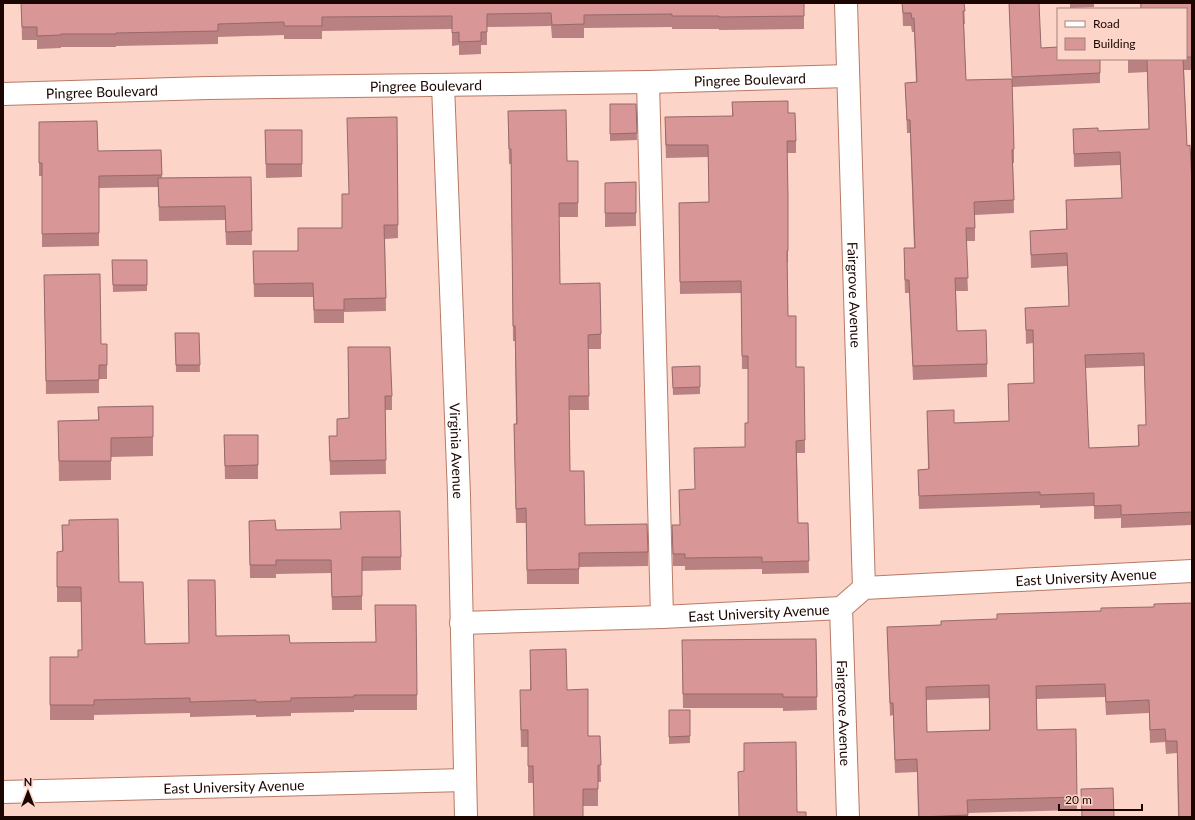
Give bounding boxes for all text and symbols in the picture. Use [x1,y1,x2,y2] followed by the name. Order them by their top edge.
[1057,8,1187,60] legend
[1093,16,1120,31] text: Road
[1093,36,1136,51] text: Building
[694,69,806,89] street label: Pingree Boulevard
[370,76,482,94] street label: Pingree Boulevard
[46,81,158,101] street label: Pingree Boulevard
[845,242,865,348] street label: Fairgrove Avenue
[447,402,468,499] street label: Virginia Avenue
[1015,564,1157,589] street label: East University Avenue
[688,600,830,624] street label: East University Avenue
[834,660,855,766] street label: Fairgrove Avenue
[8,772,48,812] north arrow
[24,775,32,788] text: N
[163,776,305,796] street label: East University Avenue
[1059,786,1142,812] scale bar
[1065,792,1092,807] text: 20 m

